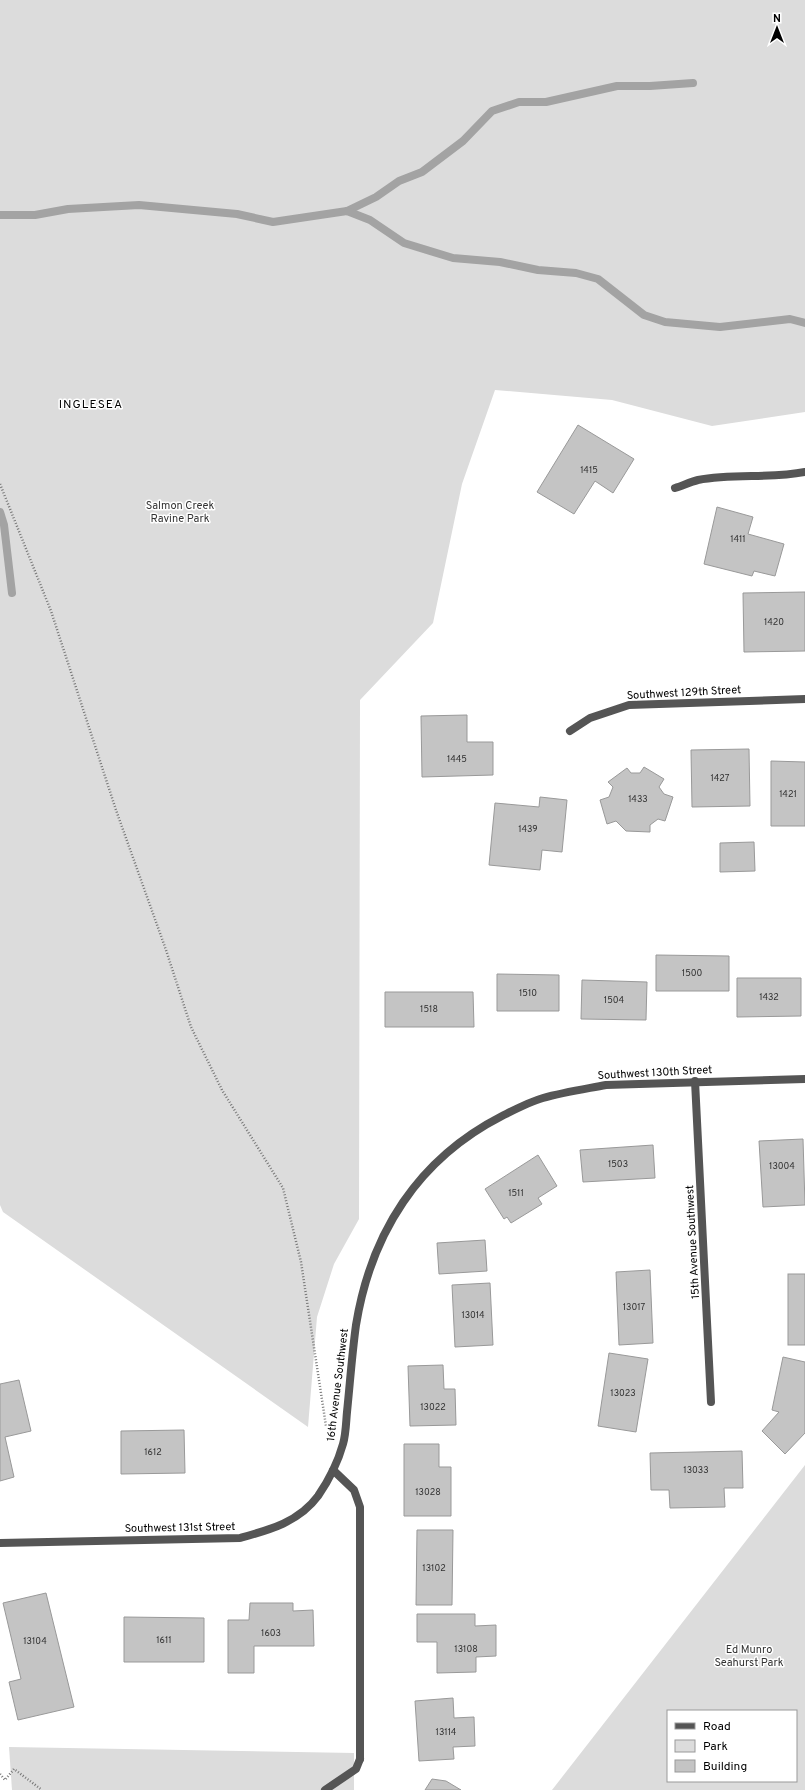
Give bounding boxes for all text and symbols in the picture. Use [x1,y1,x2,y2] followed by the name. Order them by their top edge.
[757,8,797,48] north arrow
[773,12,781,26] text: N
[59,397,123,413] district label: INGLESEA
[580,465,598,476] house number: 1415
[146,499,214,526] park label: Salmon Creek Ravine Park
[730,534,746,545] house number: 1411
[764,617,784,628] house number: 1420
[626,683,742,703] street label: Southwest 129th Street
[447,754,467,765] house number: 1445
[711,773,730,784] house number: 1427
[779,789,797,800] house number: 1421
[628,794,648,805] house number: 1433
[518,824,538,835] house number: 1439
[682,968,702,979] house number: 1500
[519,988,537,999] house number: 1510
[759,992,779,1003] house number: 1432
[604,995,625,1006] house number: 1504
[420,1004,438,1015] house number: 1518
[597,1063,713,1083] street label: Southwest 130th Street
[608,1159,628,1170] house number: 1503
[769,1161,795,1172] house number: 13004
[683,1185,703,1299] street label: 15th Avenue Southwest
[508,1188,524,1199] house number: 1511
[623,1302,646,1313] house number: 13017
[461,1310,485,1321] house number: 13014
[324,1328,352,1442] street label: 16th Avenue Southwest
[610,1388,636,1399] house number: 13023
[420,1402,446,1413] house number: 13022
[144,1447,162,1458] house number: 1612
[683,1465,709,1476] house number: 13033
[415,1487,441,1498] house number: 13028
[125,1520,235,1536] street label: Southwest 131st Street
[422,1563,446,1574] house number: 13102
[261,1628,281,1639] house number: 1603
[156,1635,172,1646] house number: 1611
[23,1636,47,1647] house number: 13104
[714,1643,784,1670] park label: Ed Munro Seahurst Park
[454,1644,478,1655] house number: 13108
[667,1710,797,1782] legend
[703,1719,731,1735] text: Road
[436,1727,457,1738] house number: 13114
[703,1739,728,1755] text: Park
[703,1759,747,1775] text: Building

